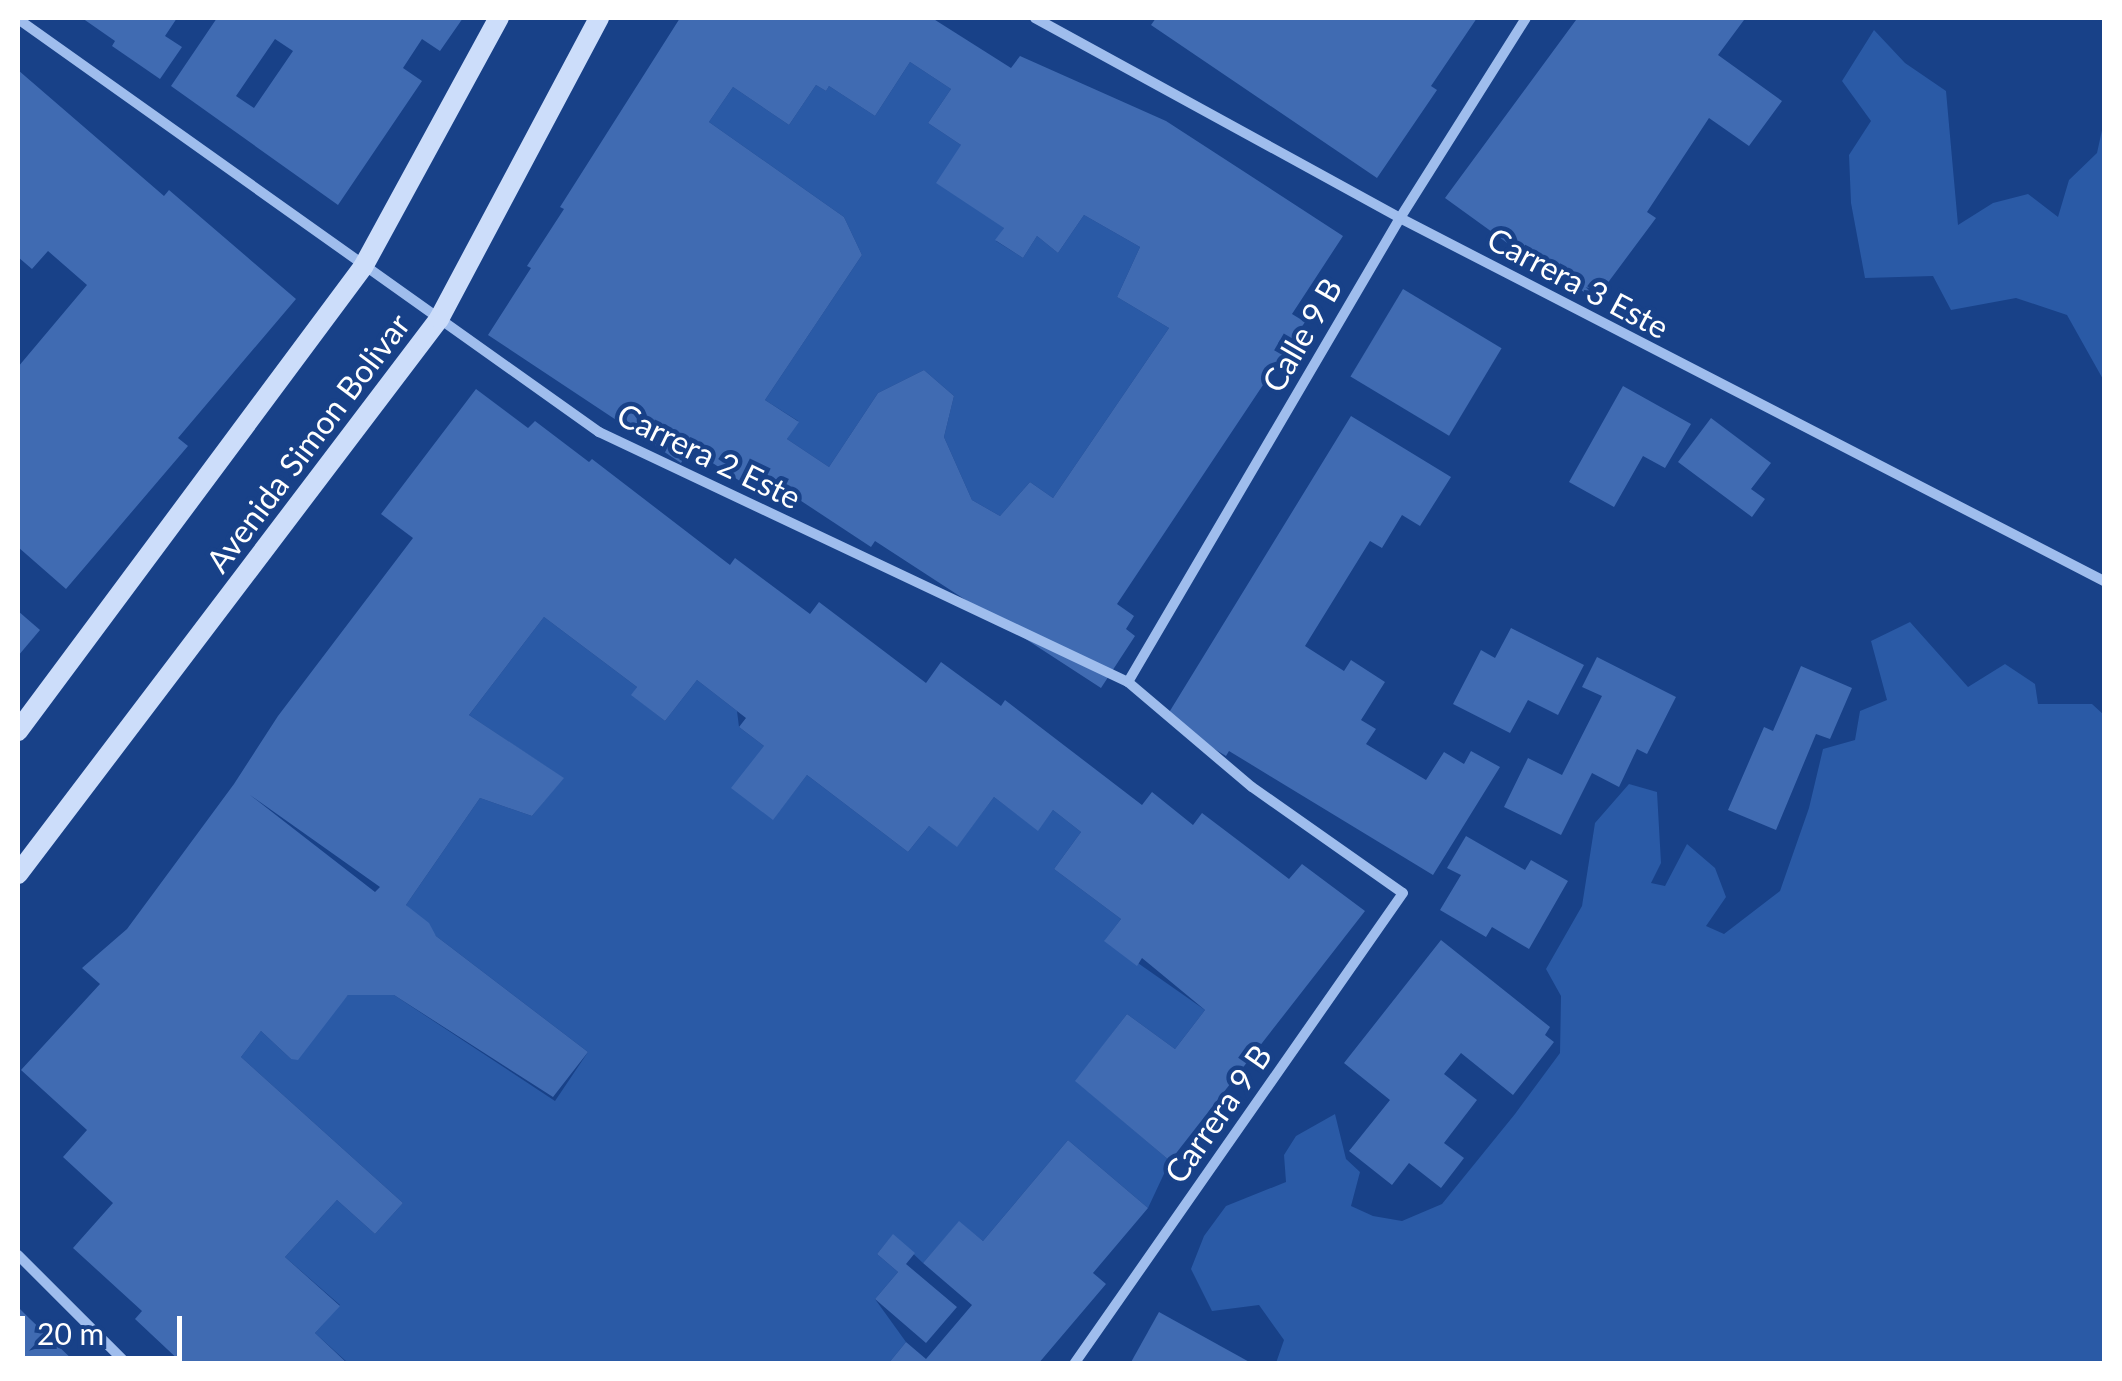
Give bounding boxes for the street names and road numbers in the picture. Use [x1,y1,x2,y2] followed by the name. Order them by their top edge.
[1481,219,1675,347] street label: Carrera 3 Este
[1254,271,1350,399] street label: Calle 9 B
[198,306,418,580] street label: Avenida Simon Bolivar
[611,395,807,517] street label: Carrera 2 Este
[1156,1038,1280,1190] street label: Carrera 9 B

